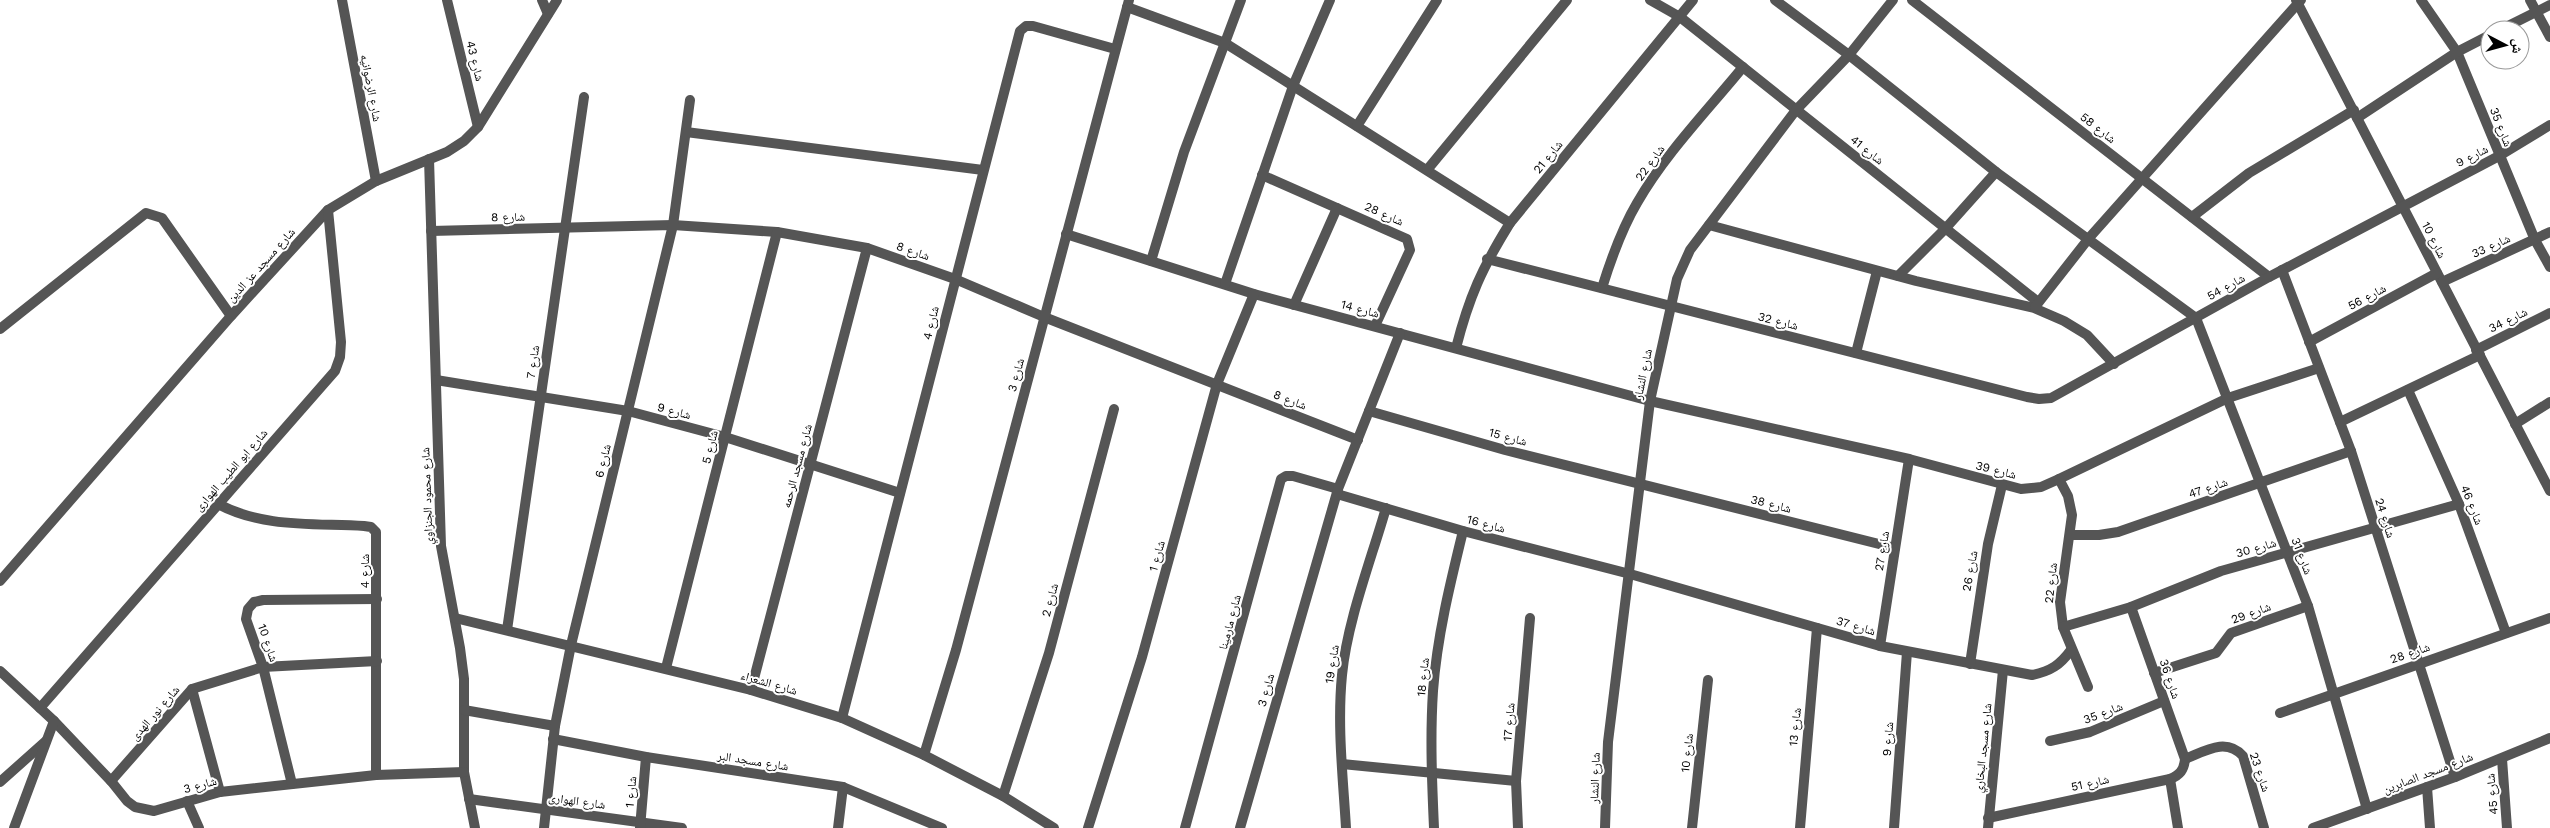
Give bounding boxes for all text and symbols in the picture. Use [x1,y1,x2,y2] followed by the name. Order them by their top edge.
[2480,20,2530,70] north arrow
[2508,38,2527,55] text: ش
[462,39,487,83] street label: شارع 43
[357,53,384,123] street label: شارع الرضوانيه
[2486,105,2515,149] street label: شارع 35
[2077,110,2119,147] street label: شارع 58
[1847,132,1887,168] street label: شارع 41
[1530,138,1566,177] street label: شارع 21
[1632,142,1669,184] street label: شارع 22
[2454,142,2491,171] street label: شارع 9
[1362,199,1406,230] street label: شارع 28
[491,210,525,225] street label: شارع 8
[2418,219,2449,261] street label: شارع 10
[224,225,299,306] street label: شارع مسجد عز الدين
[2469,231,2513,262] street label: شارع 33
[894,239,932,264] street label: شارع 8
[2205,271,2248,304] street label: شارع 54
[2346,281,2389,314] street label: شارع 56
[1339,297,1381,322] street label: شارع 14
[920,305,943,342] street label: شارع 4
[2486,305,2530,336] street label: شارع 34
[1756,309,1800,334] street label: شارع 32
[524,344,543,380] street label: شارع 7
[1631,347,1656,402] street label: شارع النشار
[1005,357,1028,393] street label: شارع 3
[1271,387,1309,414] street label: شارع 8
[655,400,692,423] street label: شارع 9
[779,422,816,510] street label: شارع مسجد الرحمه
[1487,425,1529,450] street label: شارع 15
[191,426,271,515] street label: شارع ابو الطيب الهوارى
[699,429,722,465] street label: شارع 5
[592,443,615,480] street label: شارع 6
[418,447,439,545] street label: شارع محمود الجنزاوي
[1974,458,2018,483] street label: شارع 39
[2187,475,2230,502] street label: شارع 47
[2457,483,2486,527] street label: شارع 46
[1749,492,1793,517] street label: شارع 38
[2371,496,2398,540] street label: شارع 24
[1465,512,1507,537] street label: شارع 16
[1872,530,1893,572] street label: شارع 27
[2288,535,2315,577] street label: شارع 31
[2234,536,2278,561] street label: شارع 30
[1146,539,1169,573] street label: شارع 1
[1960,549,1981,593] street label: شارع 26
[358,554,373,588] street label: شارع 4
[2042,562,2061,604] street label: شارع 22
[1039,582,1062,618] street label: شارع 2
[1216,593,1245,651] street label: شارع مارمينا
[2229,599,2273,628] street label: شارع 29
[1834,614,1877,639] street label: شارع 37
[254,622,281,664] street label: شارع 10
[2388,640,2432,667] street label: شارع 28
[1322,644,1343,685] street label: شارع 19
[1414,657,1433,697] street label: شارع 18
[2156,657,2183,701] street label: شارع 36
[739,668,799,699] street label: شارع الشعراء
[1255,672,1278,709] street label: شارع 3
[128,683,183,744] street label: شارع نور الهدى
[2081,699,2125,728] street label: شارع 35
[1500,702,1519,742] street label: شارع 17
[1971,702,1998,794] street label: شارع مسجد البخاري
[1786,707,1805,747] street label: شارع 13
[1880,721,1897,757] street label: شارع 9
[1678,733,1697,773] street label: شارع 10
[715,748,790,775] street label: شارع مسجد البر
[2381,749,2475,798] street label: شارع مسجد الصابرين
[2246,750,2273,794] street label: شارع 23
[1587,752,1604,805] street label: شارع النشار
[2070,772,2111,795] street label: شارع 51
[2483,773,2502,815] street label: شارع 45
[182,774,219,797] street label: شارع 3
[623,776,640,808] street label: شارع 1
[547,790,606,813] street label: شارع الهوارى

